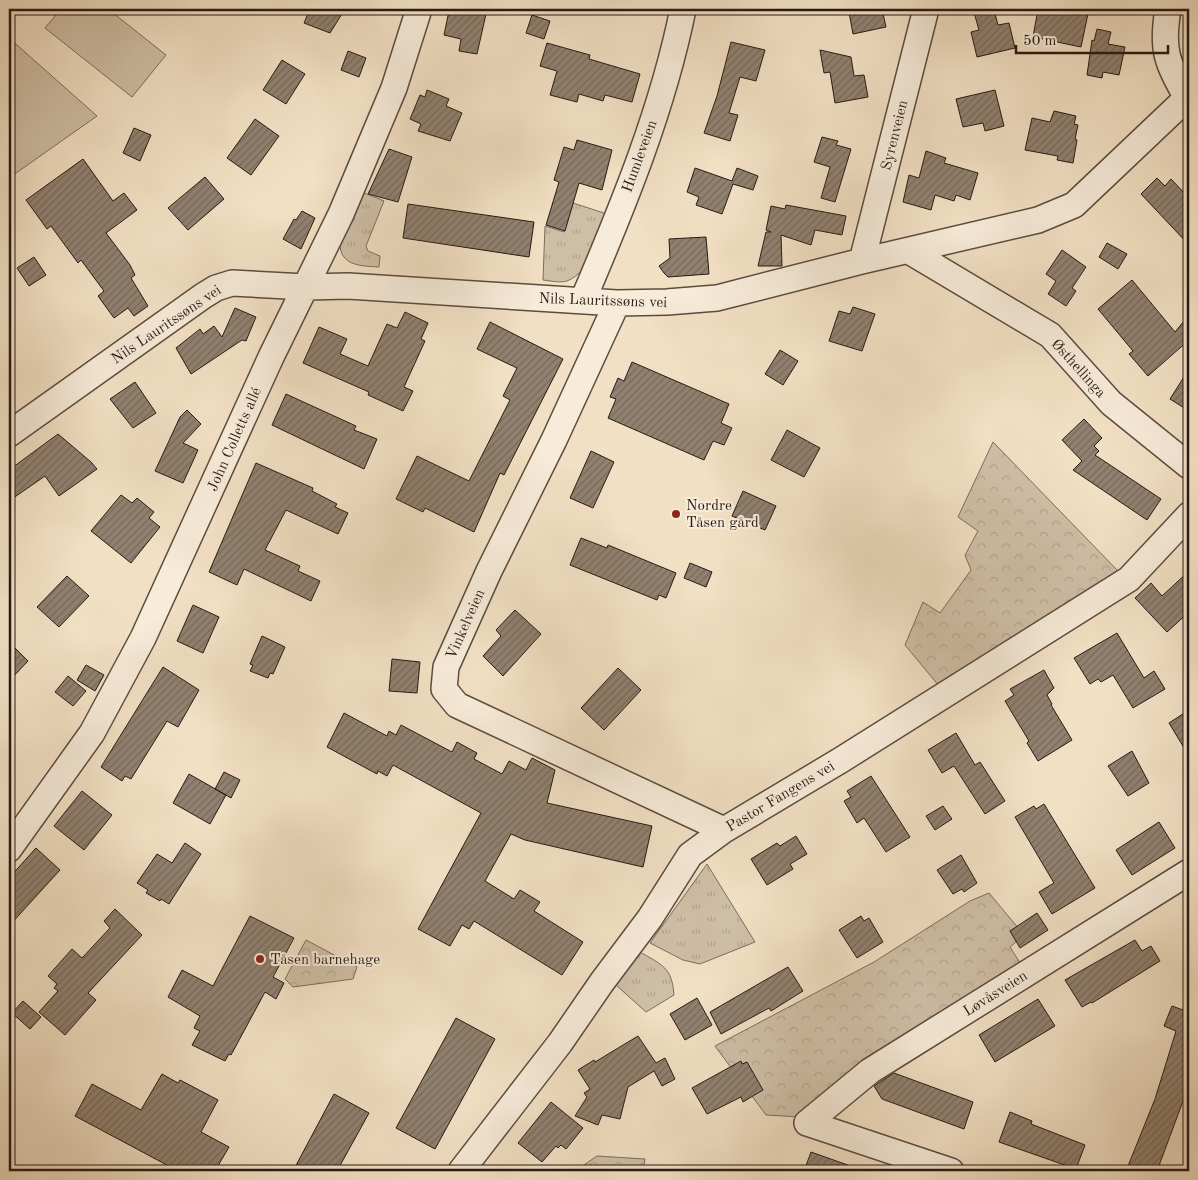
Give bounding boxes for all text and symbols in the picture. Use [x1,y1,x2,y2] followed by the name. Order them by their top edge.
[1016,22,1168,54] scale bar
[1023,34,1057,49] text: 50 m
[880,99,911,172] street label: Syrenveien
[620,118,660,195] street label: Humleveien
[109,283,224,367] street label: Nils Lauritssøns vei
[538,292,668,311] street label: Nils Lauritssøns vei
[1048,337,1108,402] street label: Østhellinga
[206,385,265,494] street label: John Colletts allé
[686,499,759,531] place label: Nordre Tåsen gård
[670,508,682,520] marker: Nordre Tåsen gård
[444,587,488,662] street label: Vinkelveien
[724,759,837,835] street label: Pastor Fangens vei
[254,953,266,965] marker: Tåsen barnehage
[270,953,380,968] place label: Tåsen barnehage
[961,969,1031,1020] street label: Løvåsveien

